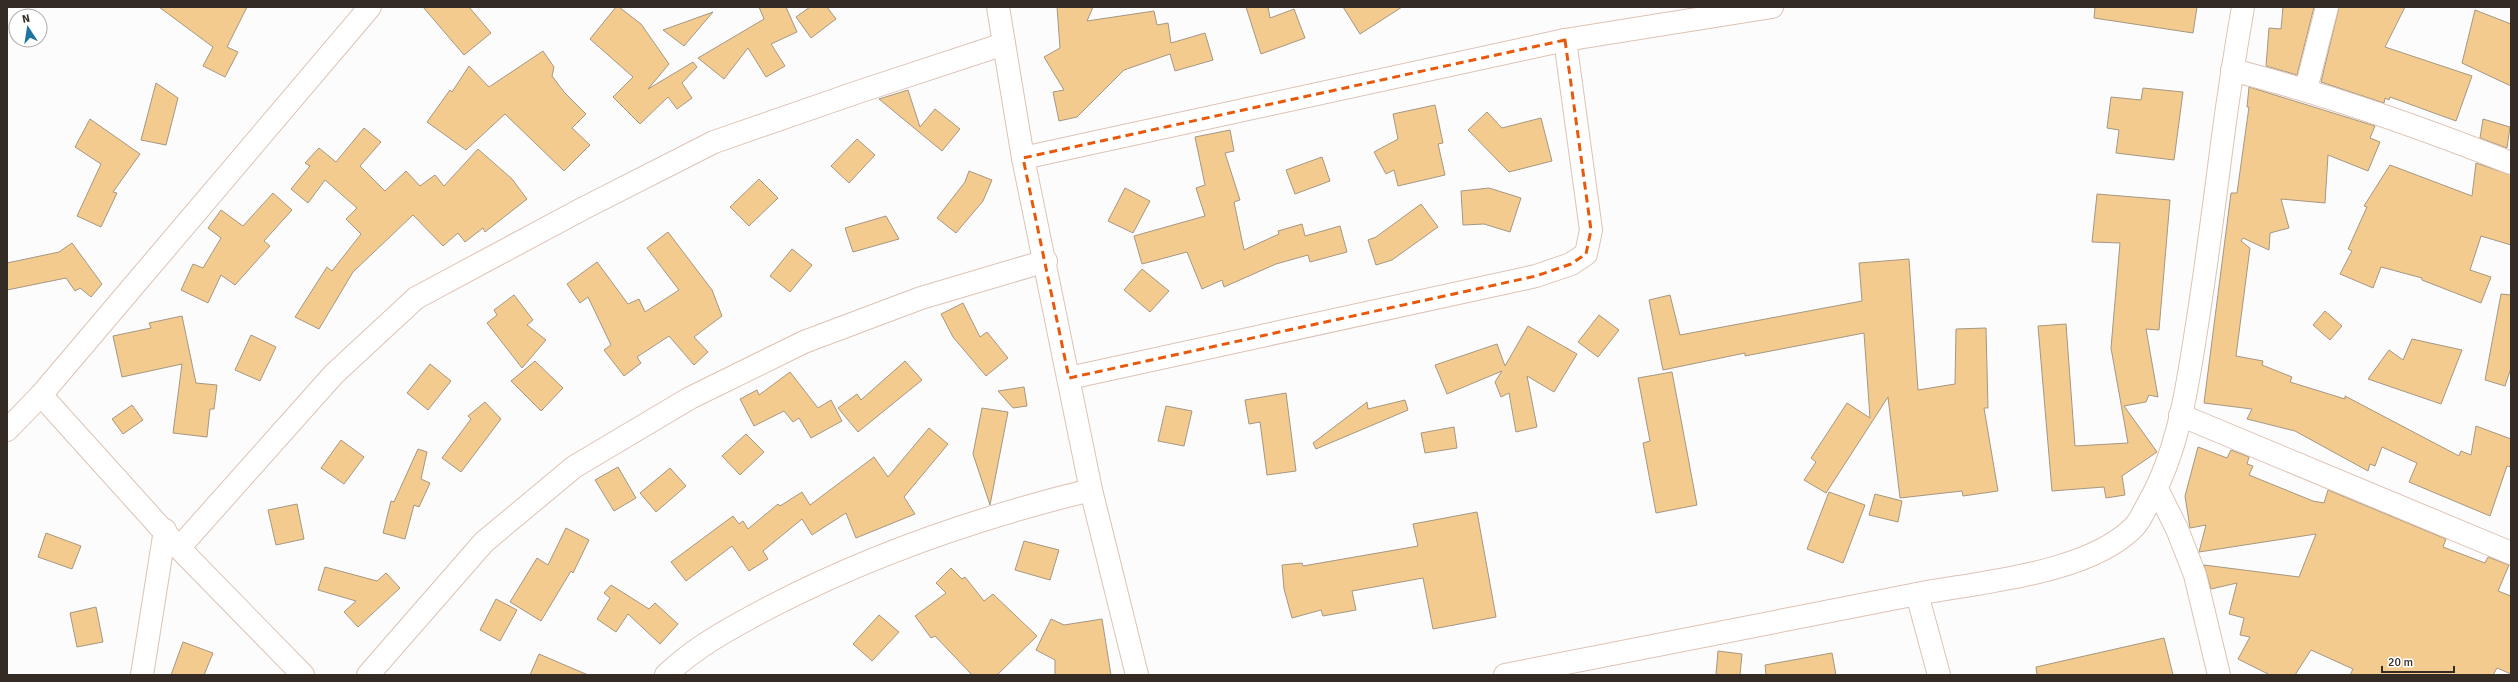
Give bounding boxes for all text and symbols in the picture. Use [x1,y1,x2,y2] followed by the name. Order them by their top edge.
[8,8,48,48] north arrow
[21,12,31,26] text: N
[2382,648,2454,674] scale bar
[2388,655,2413,670] text: 20 m

